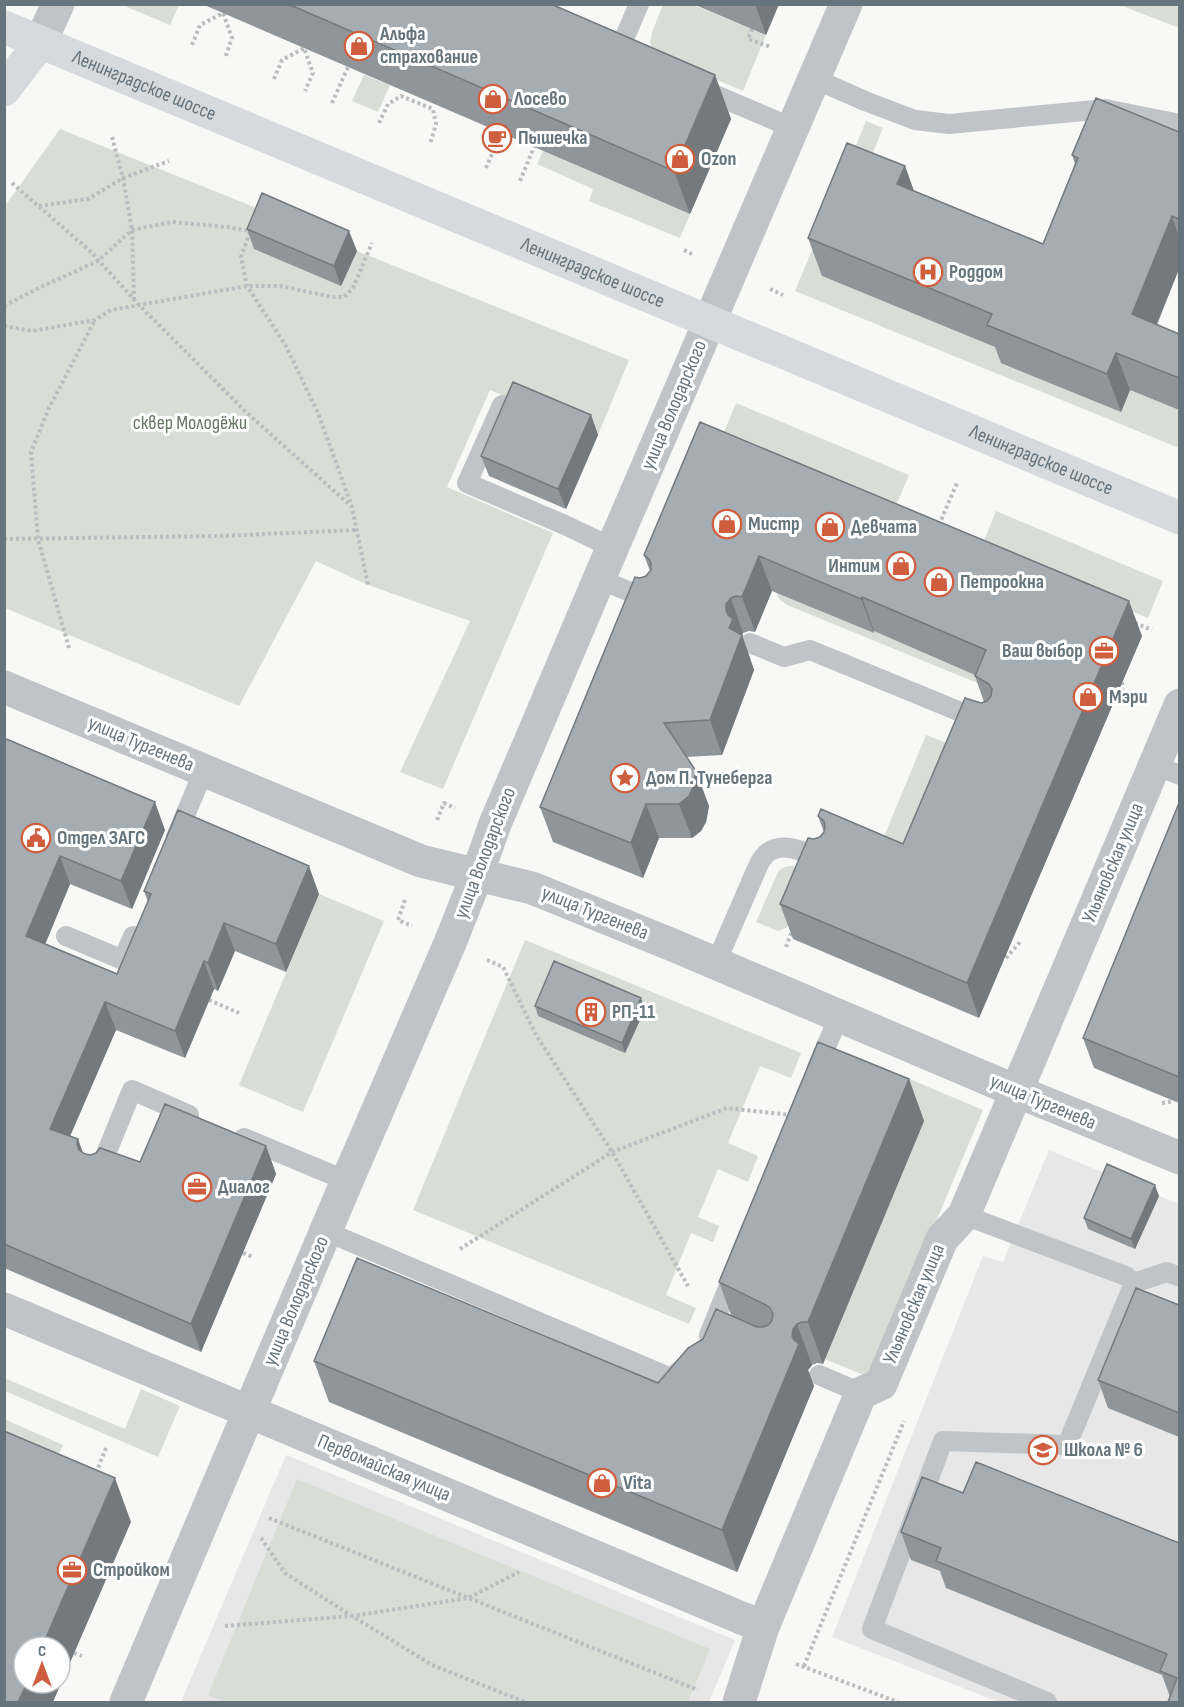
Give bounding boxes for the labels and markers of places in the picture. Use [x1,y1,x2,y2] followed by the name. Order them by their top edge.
[379,22,478,69] place label: Альфа страхование
[343,30,375,62] shop icon: Альфа страхование
[477,83,509,115] shop icon: Лосево
[513,87,567,111] place label: Лосево
[481,122,513,154] cafe icon: Пышечка
[518,126,588,150] place label: Пышечка
[664,143,696,175] shop icon: Ozon
[701,147,736,171] place label: Ozon
[912,256,944,288] hospital icon: Роддом
[949,260,1003,284] place label: Роддом
[711,508,743,540] shop icon: Мистр
[814,511,846,543] shop icon: Девчата
[748,512,800,536] place label: Мистр
[851,515,917,539] place label: Девчата
[885,550,917,582] shop icon: Интим
[828,554,880,578] place label: Интим
[923,566,955,598] shop icon: Петроокна
[960,570,1044,594] place label: Петроокна
[1088,635,1120,667] office icon: Ваш выбор
[1002,639,1083,663] place label: Ваш выбор
[1072,681,1104,713] shop icon: Мэри
[1109,685,1147,709] place label: Мэри
[609,762,641,794] place icon: Дом П. Тунеберга
[646,766,773,790] place label: Дом П. Тунеберга
[20,822,52,854] public building icon: Отдел ЗАГС
[57,826,145,850] place label: Отдел ЗАГС
[575,996,607,1028] building icon: РП-11
[612,1000,655,1024] place label: РП-11
[181,1171,213,1203] office icon: Диалог
[218,1175,270,1199] place label: Диалог
[1027,1434,1059,1466] school or university icon: Школа № 6
[1064,1438,1143,1462] place label: Школа № 6
[586,1467,618,1499] shop icon: Vita
[623,1471,652,1495] place label: Vita
[56,1554,88,1586] office icon: Стройком
[93,1558,170,1582] place label: Стройком

